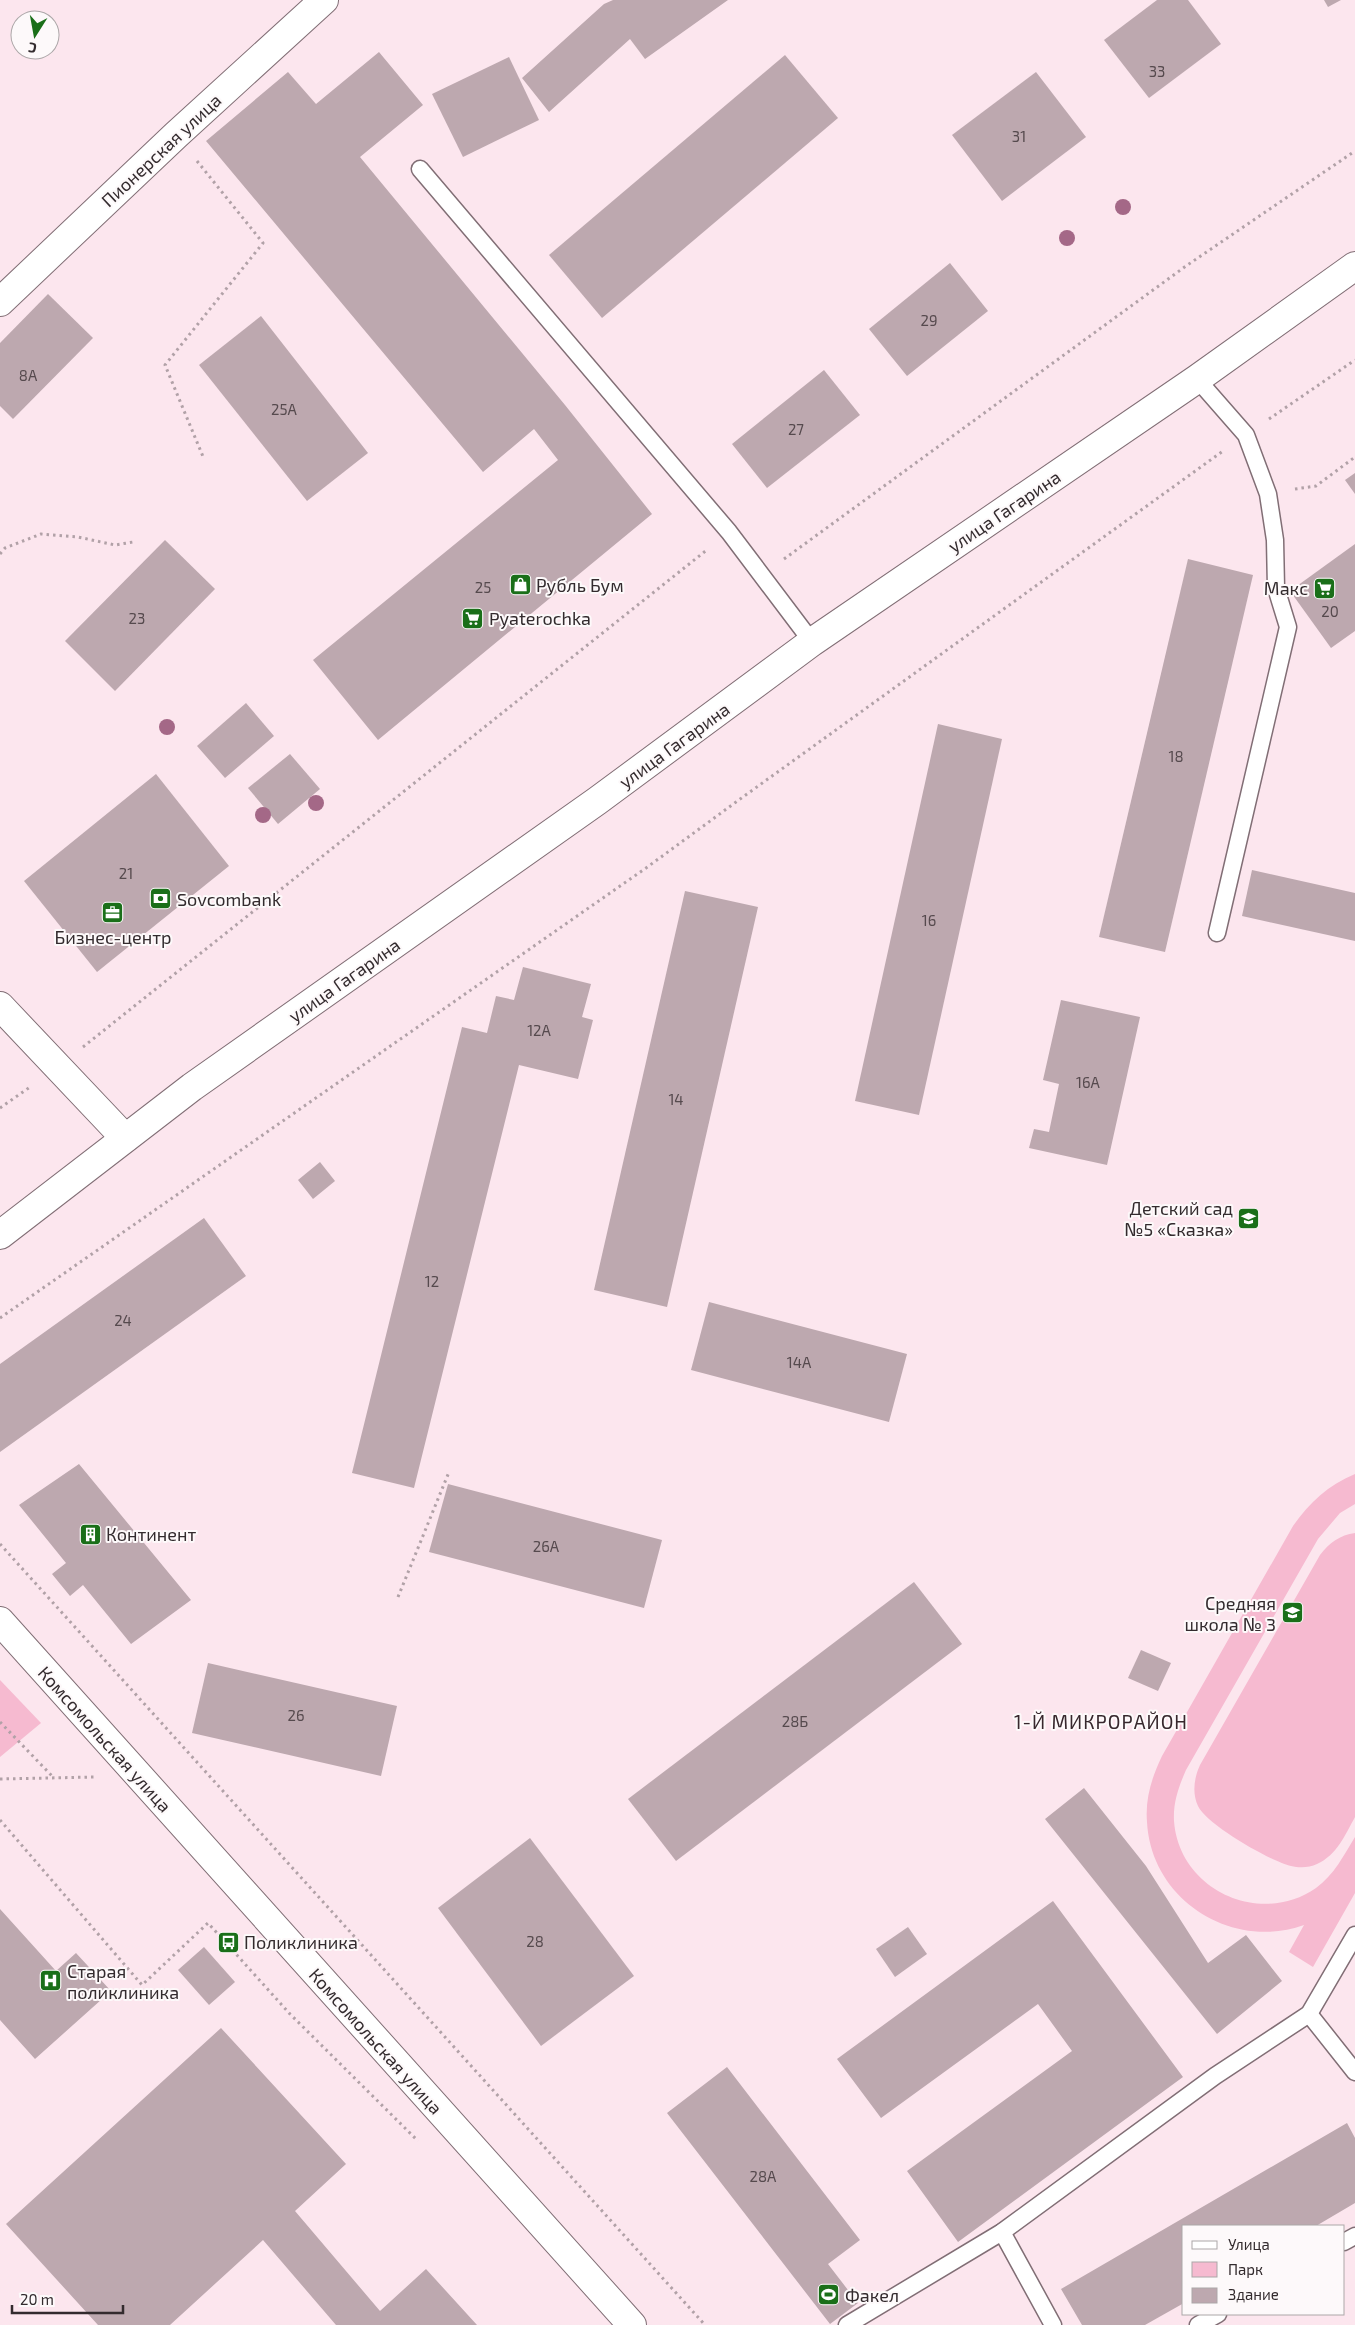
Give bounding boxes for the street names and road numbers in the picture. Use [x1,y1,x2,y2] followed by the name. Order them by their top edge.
[96,89,226,211] street label: Пионерская улица
[943,465,1065,557] street label: улица Гагарина
[614,698,734,792] street label: улица Гагарина
[284,933,404,1027] street label: улица Гагарина
[34,1661,176,1817] street label: Комсомольская улица
[305,1963,447,2119] street label: Комсомольская улица

